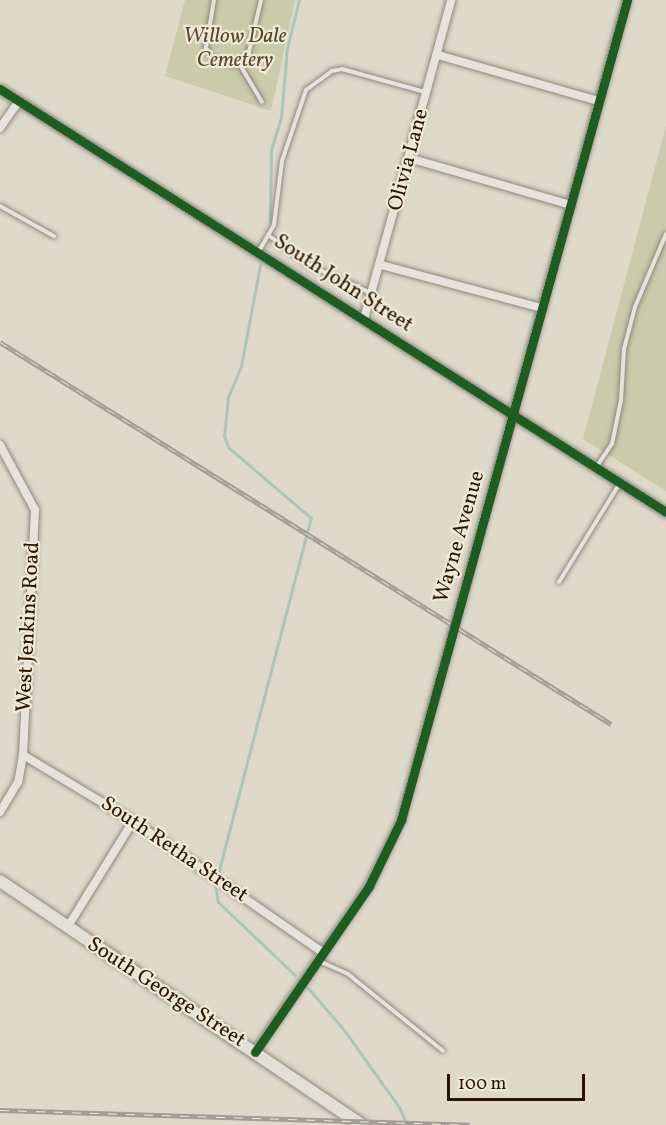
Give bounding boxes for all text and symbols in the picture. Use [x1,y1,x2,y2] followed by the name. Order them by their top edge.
[184,24,286,74] park label: Willow Dale Cemetery
[383,106,435,214] street label: Olivia Lane
[269,230,417,338] street label: South John Street
[429,468,491,606] street label: Wayne Avenue
[12,541,46,713] street label: West Jenkins Road
[96,791,252,909] street label: South Retha Street
[82,932,250,1054] street label: South George Street
[450,1062,588,1100] scale bar
[458,1072,507,1097] text: 100 m

